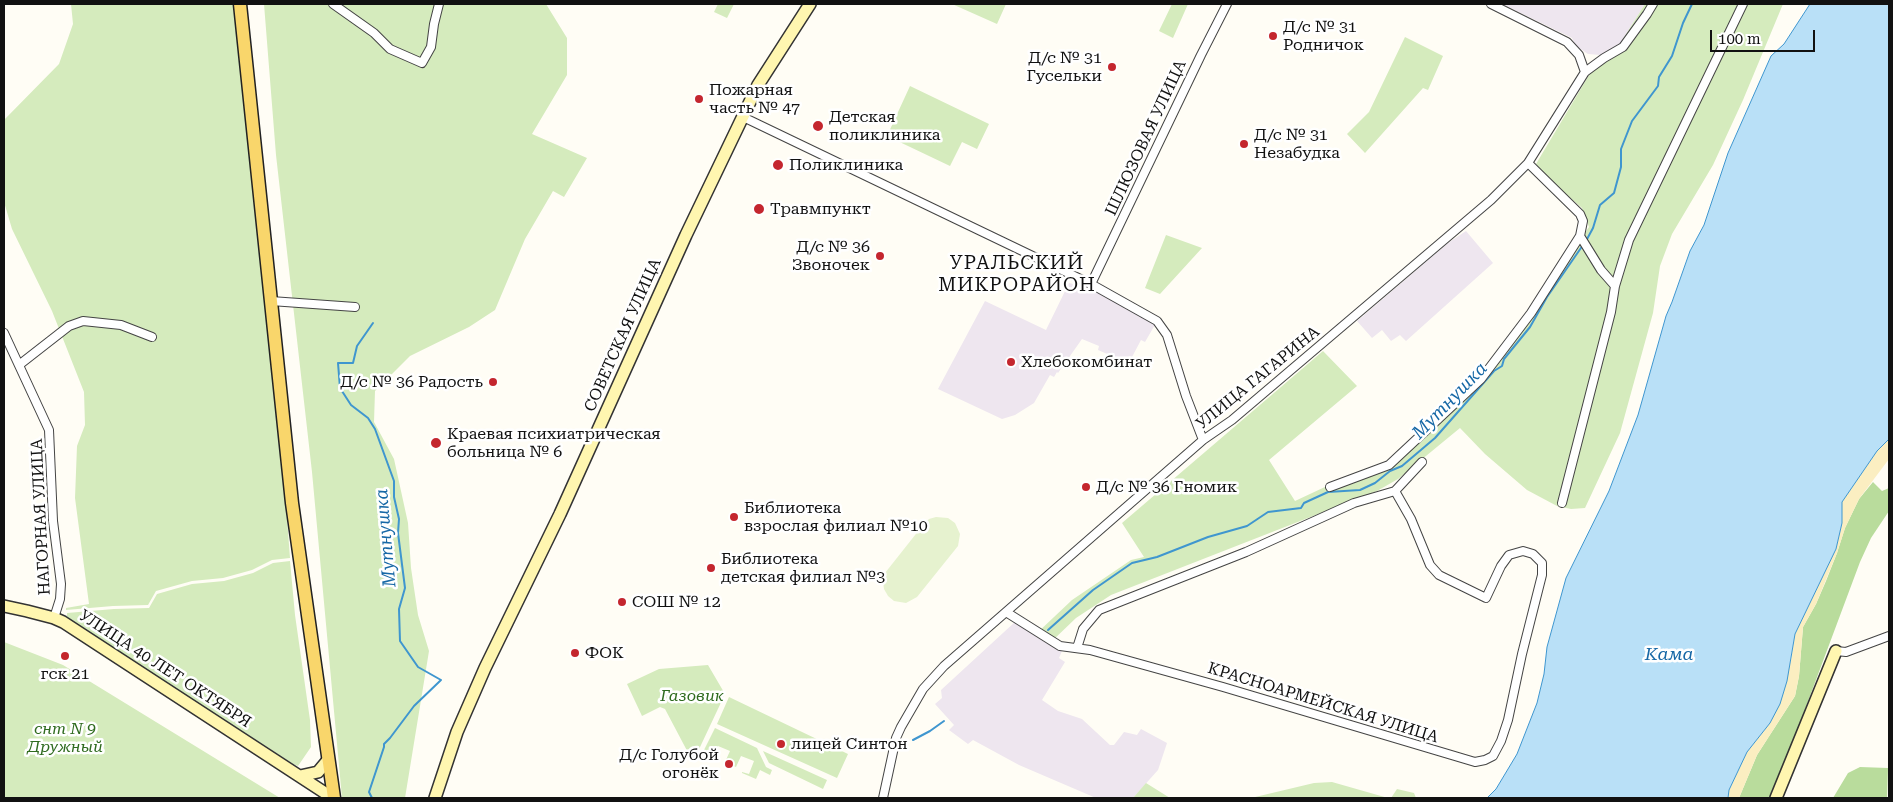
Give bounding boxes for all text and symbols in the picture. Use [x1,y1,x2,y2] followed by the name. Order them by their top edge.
[1283,17,1364,55] place label: Д/с № 31 Родничок
[1713,20,1818,52] scale bar
[1267,30,1279,42] marker: Д/с № 31 Родничок
[1718,30,1761,48] text: 100 m
[1026,48,1102,86] place label: Д/с № 31 Гусельки
[1101,57,1191,219] street label: ШЛЮЗОВАЯ УЛИЦА
[1106,61,1118,73] marker: Д/с № 31 Гусельки
[709,80,800,118] place label: Пожарная часть № 47
[693,93,705,105] marker: Пожарная часть № 47
[829,107,940,145] place label: Детская поликлиника
[811,119,825,133] marker: Детская поликлиника
[1254,125,1340,163] place label: Д/с № 31 Незабудка
[1238,138,1250,150] marker: Д/с № 31 Незабудка
[789,155,903,175] place label: Поликлиника
[771,158,785,172] marker: Поликлиника
[770,199,871,219] place label: Травмпункт
[752,202,766,216] marker: Травмпункт
[792,237,870,275] place label: Д/с № 36 Звоночек
[874,250,886,262] marker: Д/с № 36 Звоночек
[937,252,1097,296] district label: УРАЛЬСКИЙ МИКРОРАЙОН
[581,255,665,415] street label: СОВЕТСКАЯ УЛИЦА
[1192,322,1324,434] street label: УЛИЦА ГАГАРИНА
[1021,352,1152,372] place label: Хлебокомбинат
[1005,356,1017,368] marker: Хлебокомбинат
[1408,358,1492,444] water label: Мутнушка
[340,372,483,392] place label: Д/с № 36 Радость
[487,376,499,388] marker: Д/с № 36 Радость
[447,424,661,462] place label: Краевая психиатрическая больница № 6
[429,436,443,450] marker: Краевая психиатрическая больница № 6
[27,438,55,596] street label: НАГОРНАЯ УЛИЦА
[1096,477,1237,497] place label: Д/с № 36 Гномик
[1080,481,1092,493] marker: Д/с № 36 Гномик
[371,488,401,588] water label: Мутнушка
[744,498,928,536] place label: Библиотека взрослая филиал №10
[728,511,740,523] marker: Библиотека взрослая филиал №10
[721,549,885,587] place label: Библиотека детская филиал №3
[705,562,717,574] marker: Библиотека детская филиал №3
[632,592,721,612] place label: СОШ № 12
[616,596,628,608] marker: СОШ № 12
[75,606,255,732] street label: УЛИЦА 40 ЛЕТ ОКТЯБРЯ
[585,643,624,663] place label: ФОК
[1645,644,1693,666] water label: Кама
[569,647,581,659] marker: ФОК
[59,650,71,662] marker: гск 21
[1205,659,1441,747] street label: КРАСНОАРМЕЙСКАЯ УЛИЦА
[40,664,90,684] place label: гск 21
[660,686,724,706] park label: Газовик
[27,719,103,757] park label: снт N 9 Дружный
[791,734,908,754] place label: лицей Синтон
[775,738,787,750] marker: лицей Синтон
[619,745,719,783] place label: Д/с Голубой огонёк
[723,758,735,770] marker: Д/с Голубой огонёк

